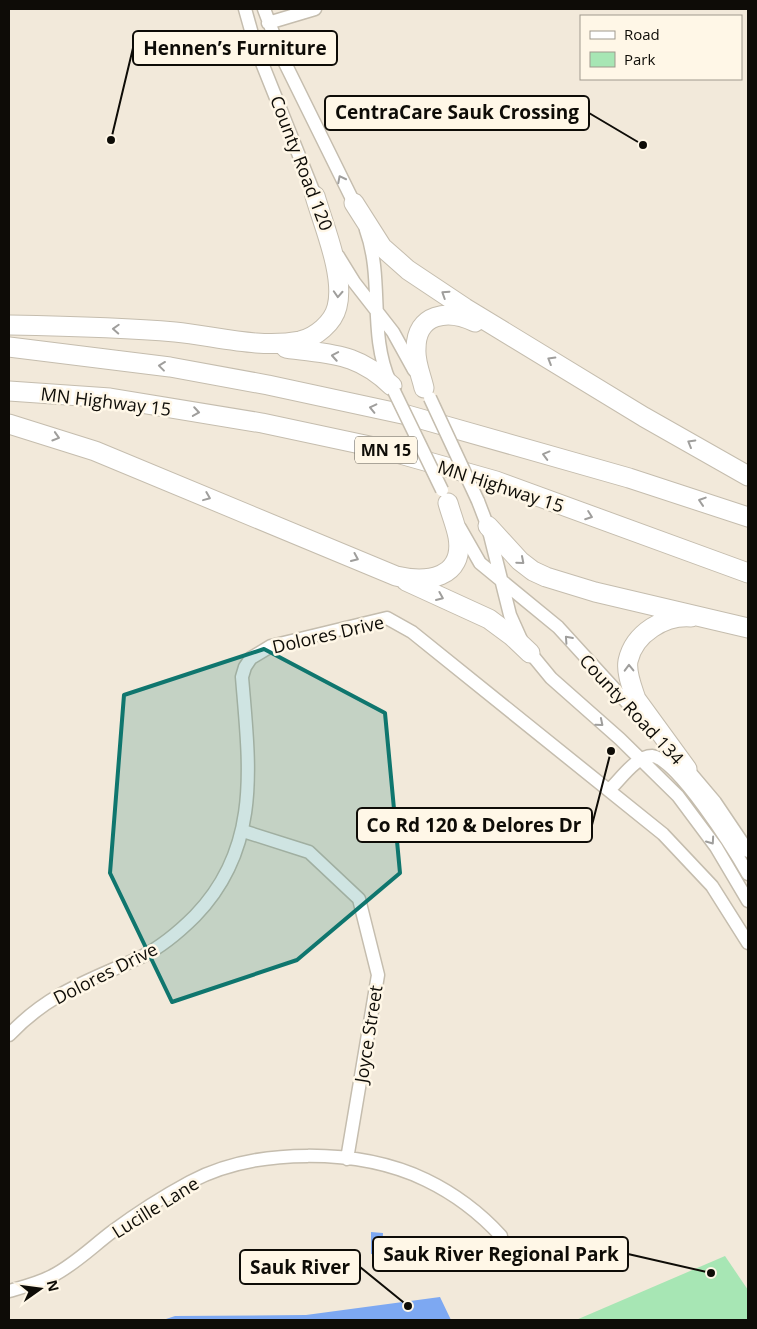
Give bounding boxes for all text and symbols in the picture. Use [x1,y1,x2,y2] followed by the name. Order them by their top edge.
[580,15,742,80] legend
[624,24,660,44] text: Road
[133,31,337,65] callout: Hennen’s Furniture
[143,35,327,61] text: Hennen’s Furniture
[624,49,655,69] text: Park
[265,92,339,234] street label: County Road 120
[325,96,589,130] callout: CentraCare Sauk Crossing
[335,99,579,125] text: CentraCare Sauk Crossing
[337,175,347,184] one-way arrow
[333,291,344,299] one-way arrow
[441,291,450,301] one-way arrow
[112,323,120,334] one-way arrow
[331,351,339,361] one-way arrow
[548,357,557,367] one-way arrow
[157,361,165,372] one-way arrow
[39,381,173,421] street label: MN Highway 15
[368,403,377,414] one-way arrow
[192,407,200,417] one-way arrow
[51,431,59,441] one-way arrow
[355,436,417,464] road number: MN 15
[687,440,696,450] one-way arrow
[542,450,551,461] one-way arrow
[435,454,567,518] street label: MN Highway 15
[202,490,211,501] one-way arrow
[698,497,707,507] one-way arrow
[585,510,593,520] one-way arrow
[350,551,359,562] one-way arrow
[515,556,524,565] one-way arrow
[435,590,444,601] one-way arrow
[270,609,386,659] street label: Dolores Drive
[565,636,574,645] one-way arrow
[575,649,689,769] street label: County Road 134
[624,664,634,672] one-way arrow
[595,717,604,726] one-way arrow
[357,808,592,842] callout: Co Rd 120 & Delores Dr
[367,812,582,838] text: Co Rd 120 & Delores Dr
[705,835,714,844] one-way arrow
[49,936,161,1010] street label: Dolores Drive
[348,984,388,1086] street label: Joyce Street
[107,1171,203,1243] street label: Lucille Lane
[373,1237,628,1271] callout: Sauk River Regional Park
[383,1241,619,1267] text: Sauk River Regional Park
[240,1250,360,1284] callout: Sauk River
[250,1254,350,1280] text: Sauk River
[15,1264,65,1314] north arrow
[43,1278,64,1294] text: N

